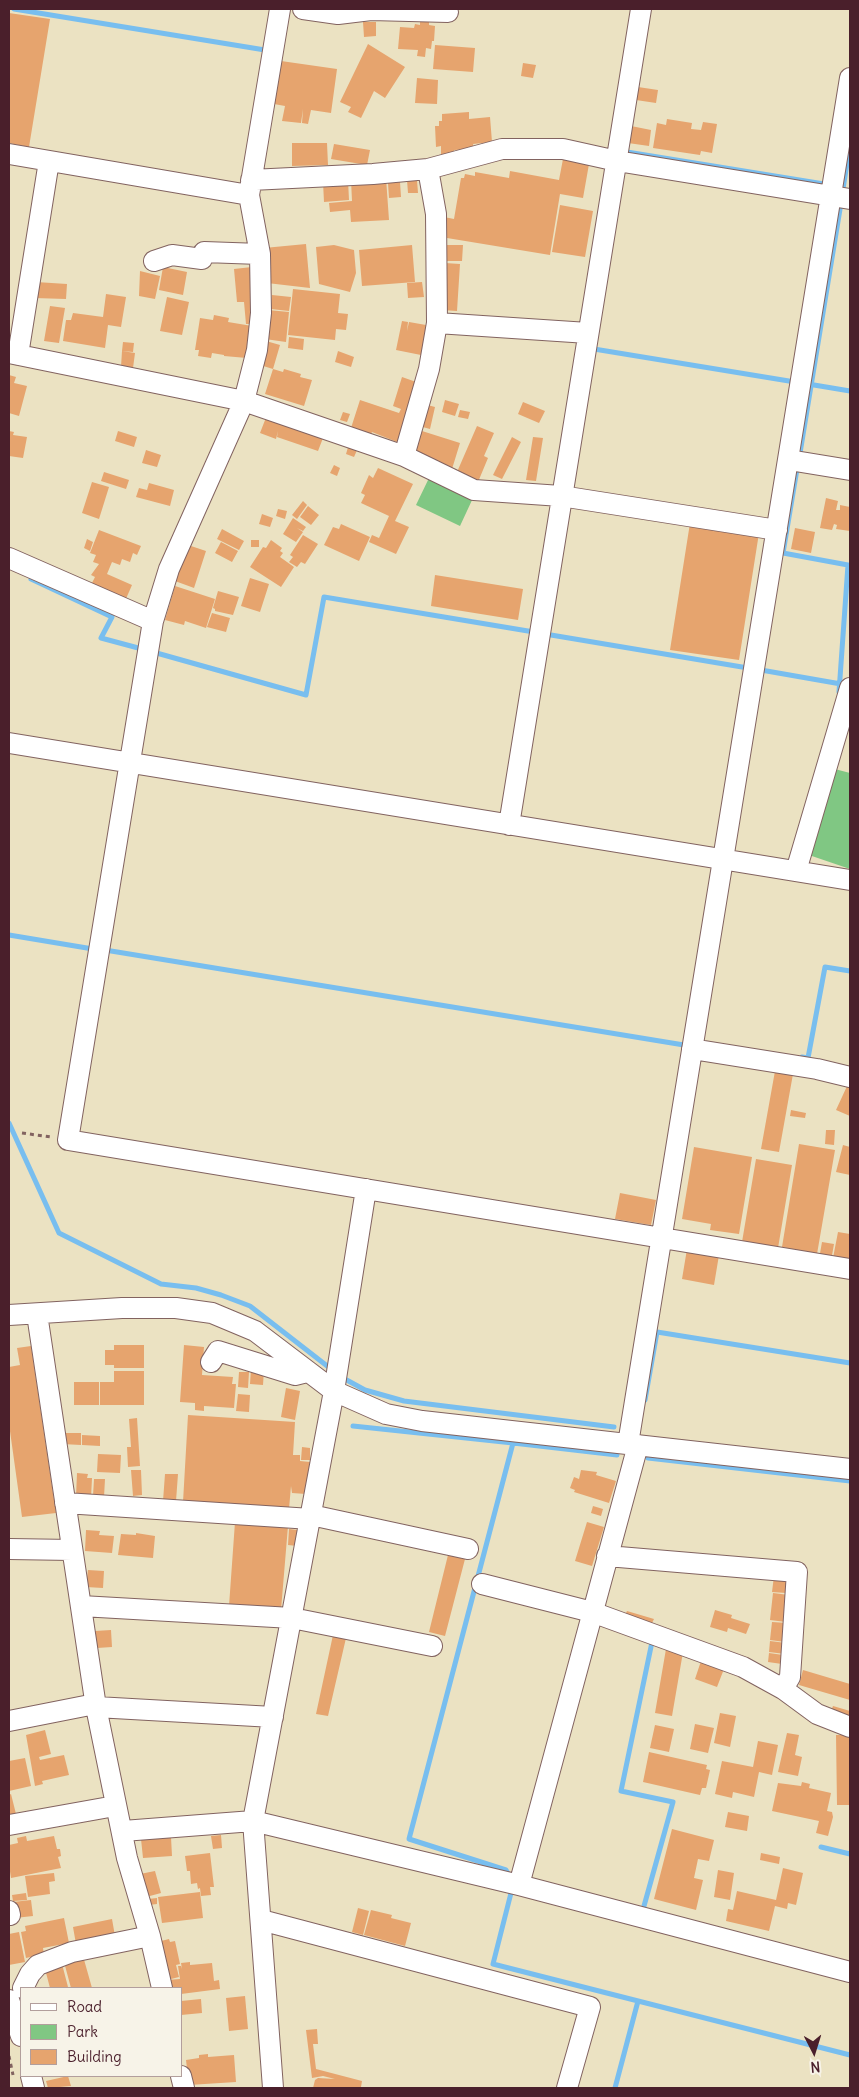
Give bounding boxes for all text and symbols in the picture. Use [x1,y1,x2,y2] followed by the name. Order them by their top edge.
[20,1987,182,2077] legend
[67,1997,102,2016] text: Road
[67,2022,98,2041] text: Park
[789,2027,839,2077] north arrow
[67,2047,122,2066] text: Building
[810,2058,821,2076] text: N

